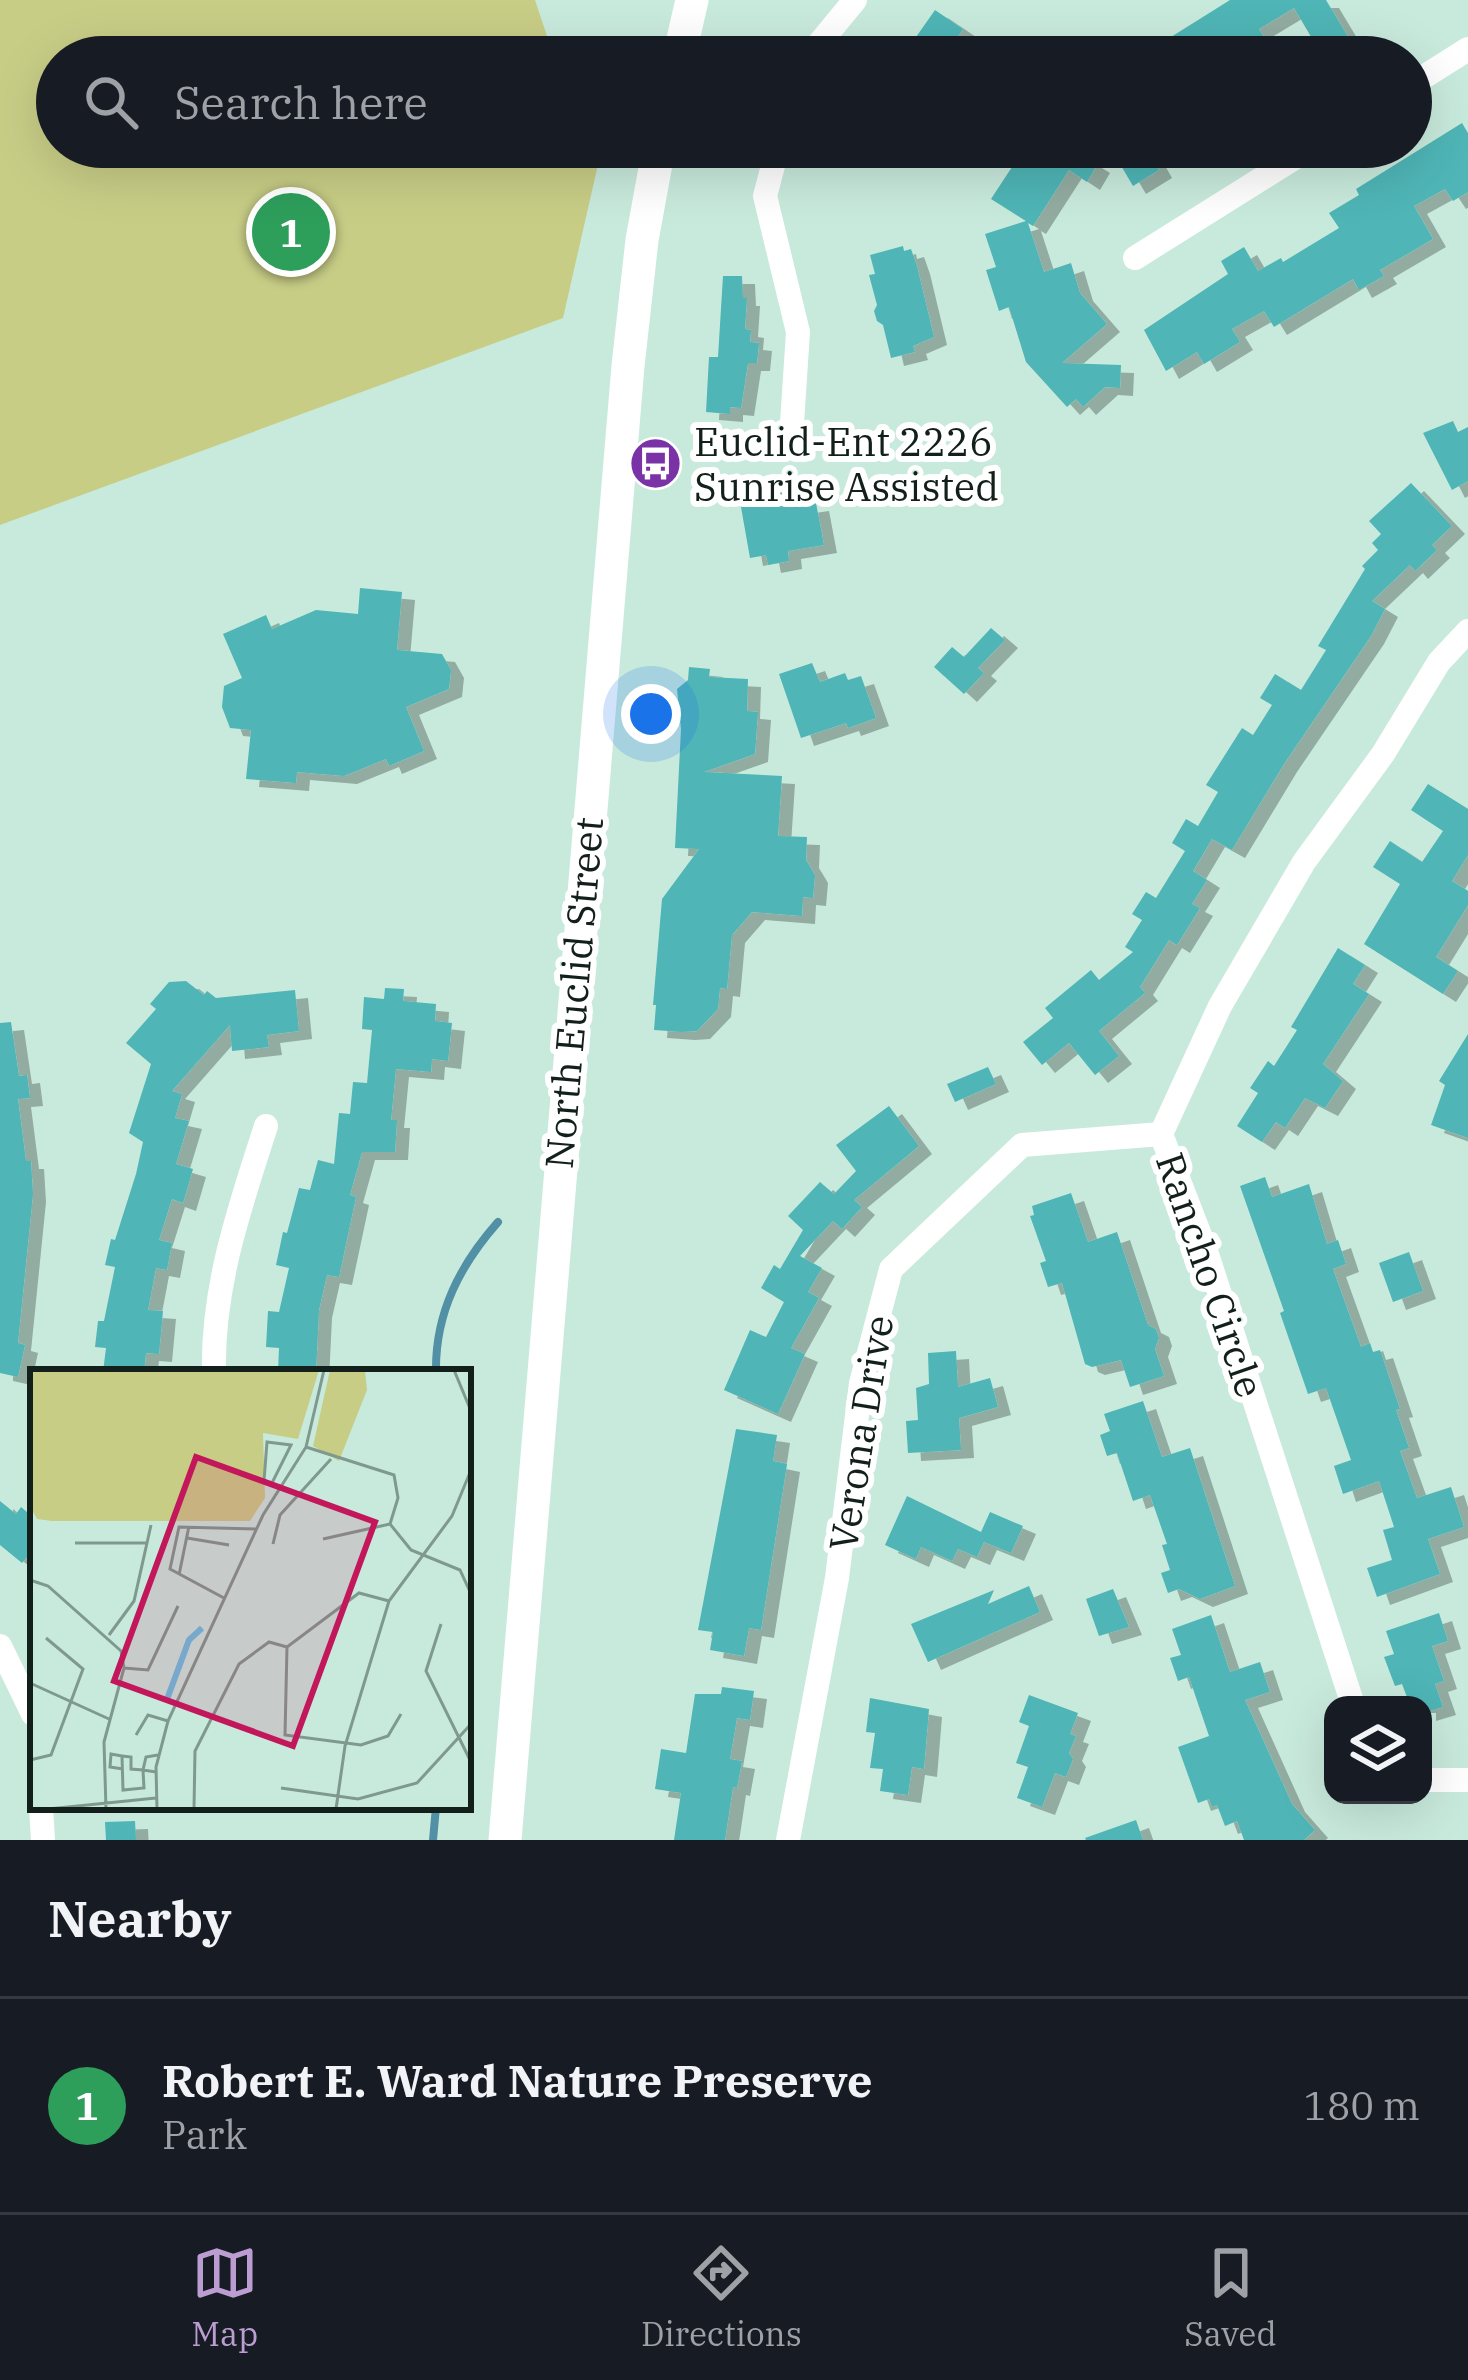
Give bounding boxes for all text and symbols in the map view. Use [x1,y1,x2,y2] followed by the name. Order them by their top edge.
[36,36,1432,168] search box
[78,69,144,135] icon: search
[174,73,428,131] text: Search here
[252,187,330,277] pin: 1
[694,416,999,512] place label: Euclid-Ent 2226 Sunrise Assisted
[627,436,683,492] bus stop icon: Euclid-Ent 2226 Sunrise Assisted
[621,684,681,744] your location
[533,815,614,1171] street label: North Euclid Street
[1145,1146,1276,1404] street label: Rancho Circle
[817,1312,904,1554] street label: Verona Drive
[30,1369,471,1810] inset map
[1324,1696,1432,1804] map controls
[1324,1696,1432,1804] button: layers
[48,1885,232,1951] text: Nearby
[162,2051,873,2109] text: Robert E. Ward Nature Preserve
[75,2080,99,2131] text: 1
[1304,2080,1420,2131] text: 180 m
[162,2109,247,2160] text: Park
[191,2240,258,2355] tab: Map
[641,2240,802,2355] tab: Directions
[1184,2240,1277,2355] tab: Saved

